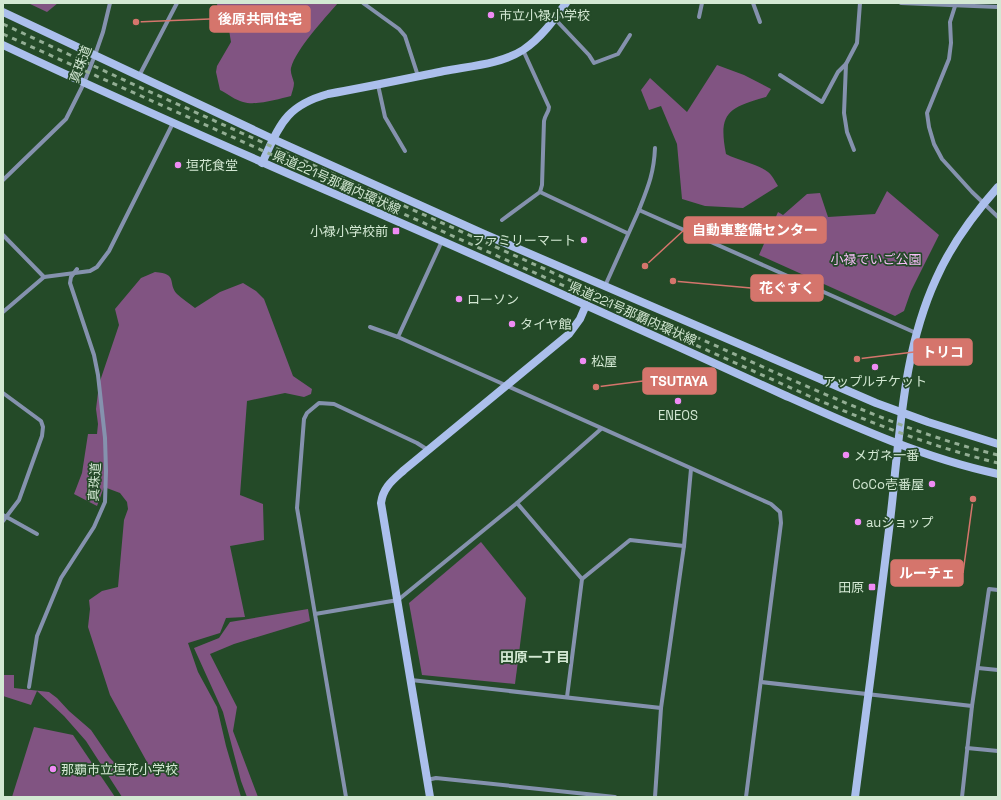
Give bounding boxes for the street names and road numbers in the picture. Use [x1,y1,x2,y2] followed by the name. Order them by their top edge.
[66,43,95,85] street label: 真珠道
[270,147,403,218] street label: 県道221号那覇内環状線
[566,278,699,349] street label: 県道221号那覇内環状線
[85,462,104,502] street label: 真珠道

